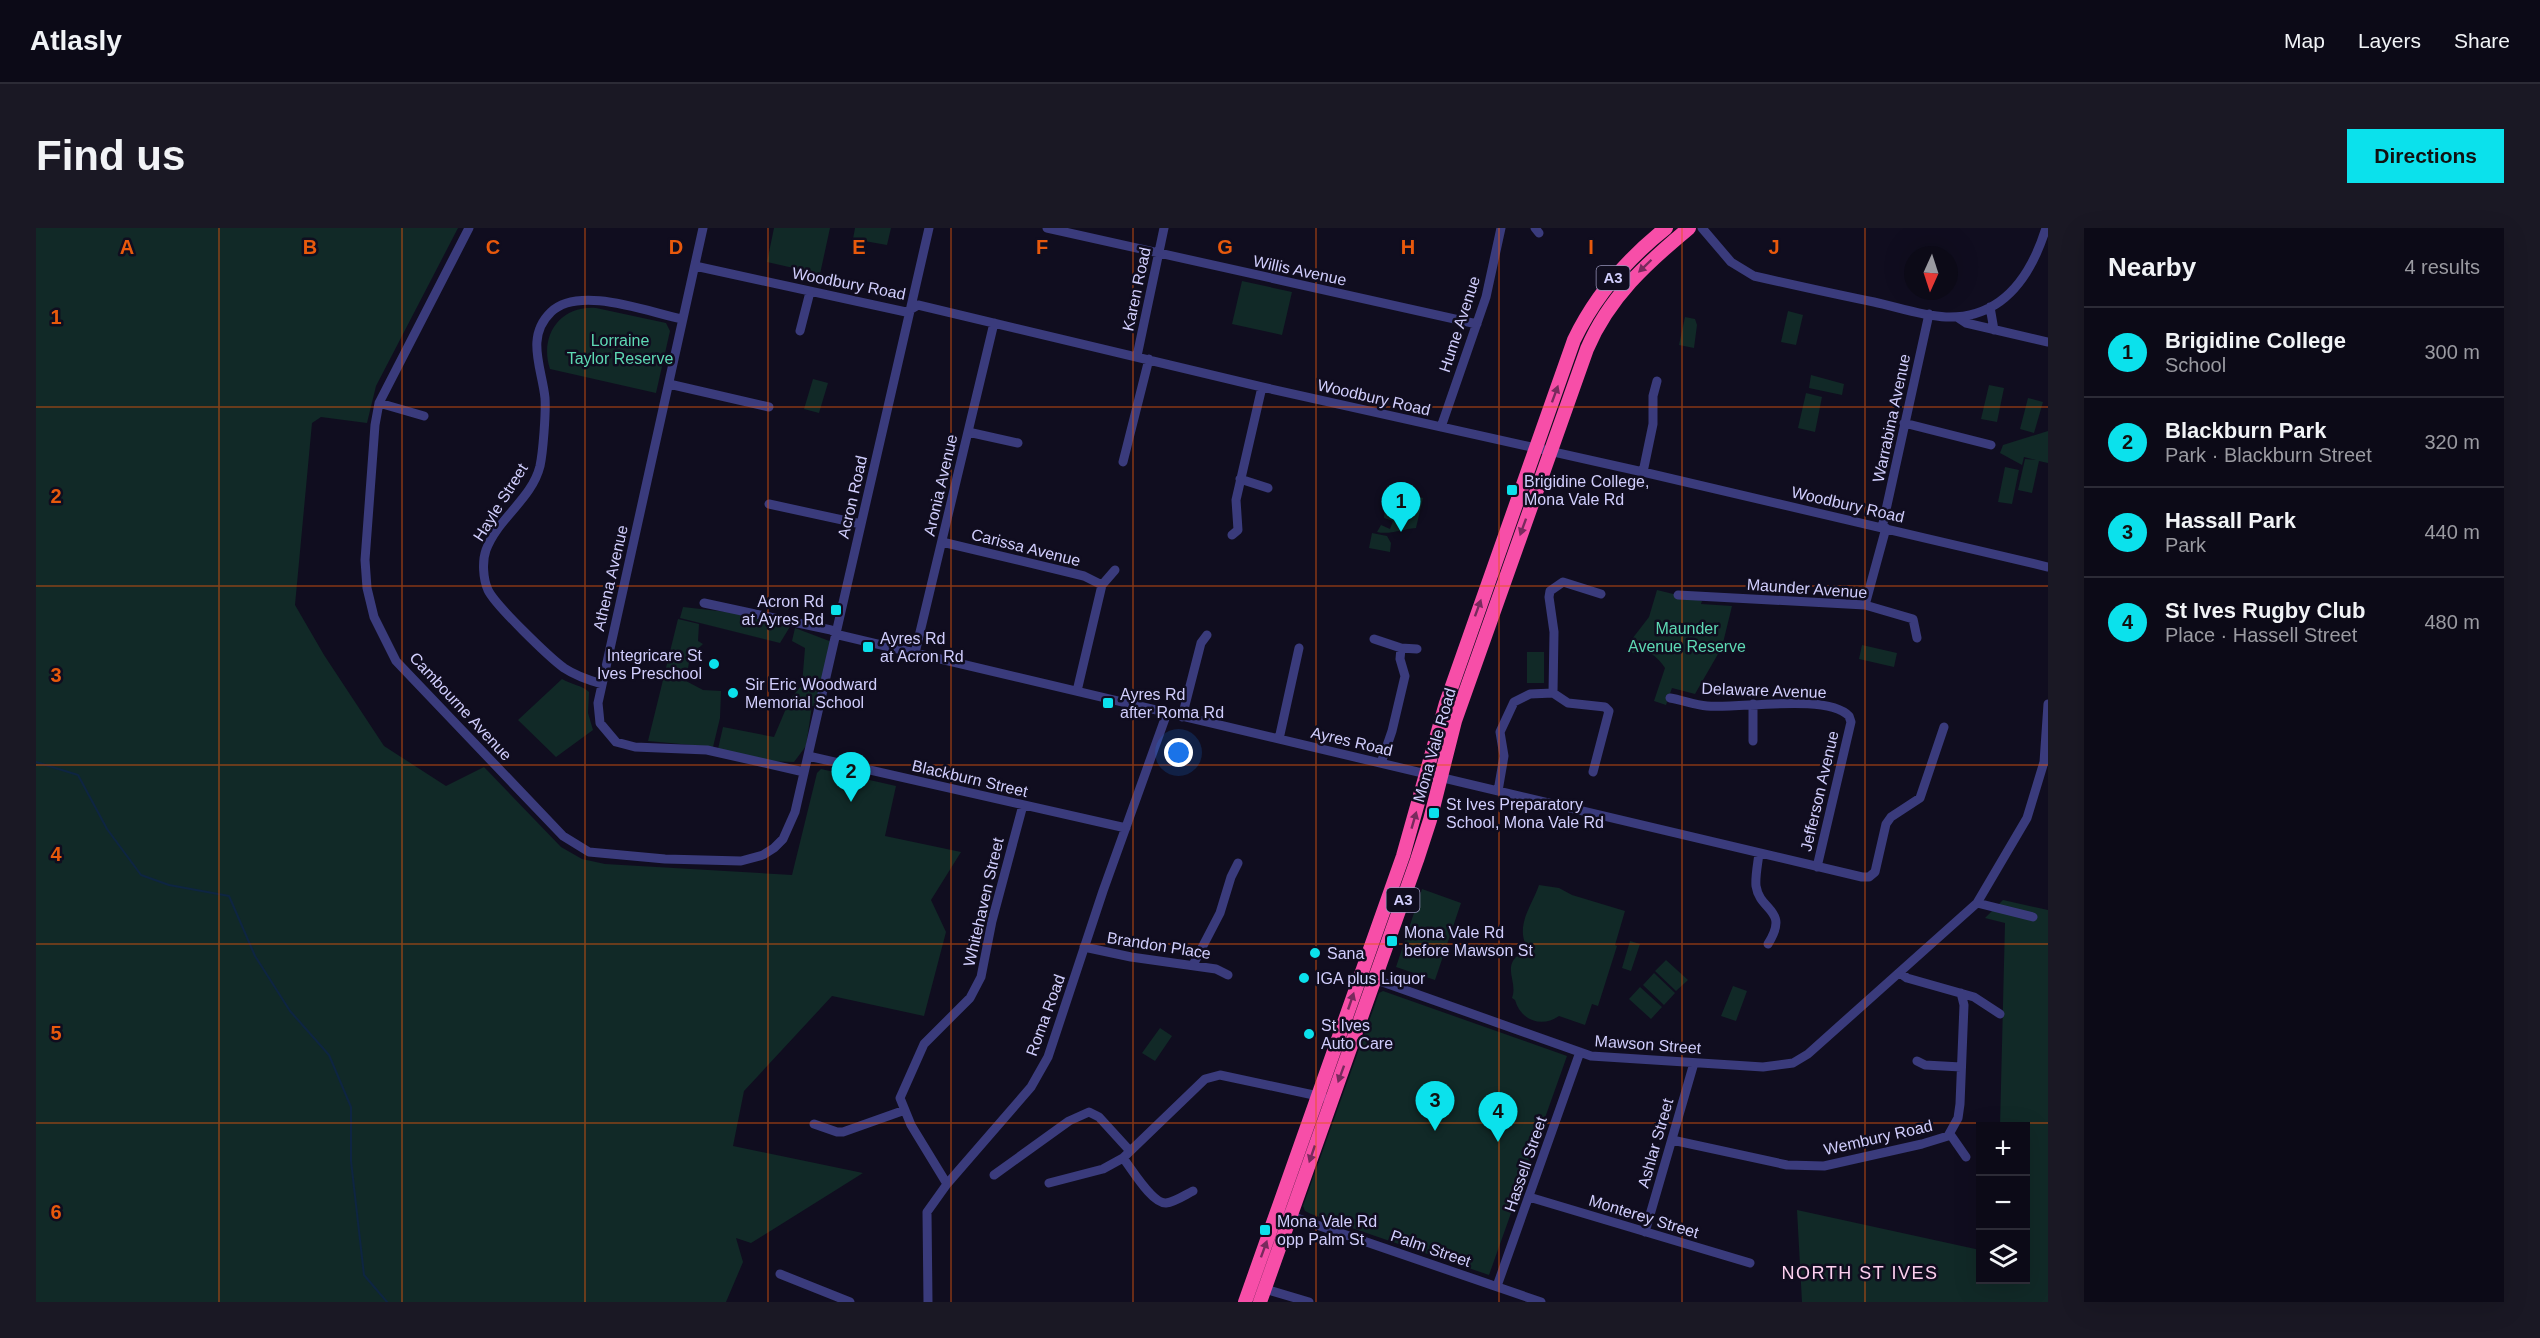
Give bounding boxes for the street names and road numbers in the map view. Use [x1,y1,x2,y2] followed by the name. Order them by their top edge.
[1119,246,1154,333] street label: Karen Road
[1252,252,1348,289] street label: Willis Avenue
[791,264,907,303] street label: Woodbury Road
[1596,266,1630,290] road number: A3
[1436,274,1483,374] street label: Hume Avenue
[1870,352,1913,484] street label: Warrabina Avenue
[1316,376,1432,419] street label: Woodbury Road
[921,433,960,538] street label: Aronia Avenue
[835,454,870,540] street label: Acron Road
[470,460,531,544] street label: Hayle Street
[1790,483,1906,526] street label: Woodbury Road
[590,523,631,633] street label: Athena Avenue
[970,526,1082,569] street label: Carissa Avenue
[1746,576,1868,601] street label: Maunder Avenue
[406,649,515,764] street label: Cambourne Avenue
[1701,680,1827,701] street label: Delaware Avenue
[1410,686,1459,804] street label: Mona Vale Road
[1309,724,1394,759] street label: Ayres Road
[1797,729,1842,853] street label: Jefferson Avenue
[910,757,1030,800] street label: Blackburn Street
[960,836,1007,968] street label: Whitehaven Street
[1386,888,1420,912] road number: A3
[1106,929,1212,962] street label: Brandon Place
[1023,972,1068,1058] street label: Roma Road
[1594,1032,1702,1057] street label: Mawson Street
[1635,1096,1677,1190] street label: Ashlar Street
[1501,1114,1550,1214] street label: Hassell Street
[1822,1117,1934,1158] street label: Wembury Road
[1587,1192,1701,1241] street label: Monterey Street
[1389,1227,1474,1270] street label: Palm Street

